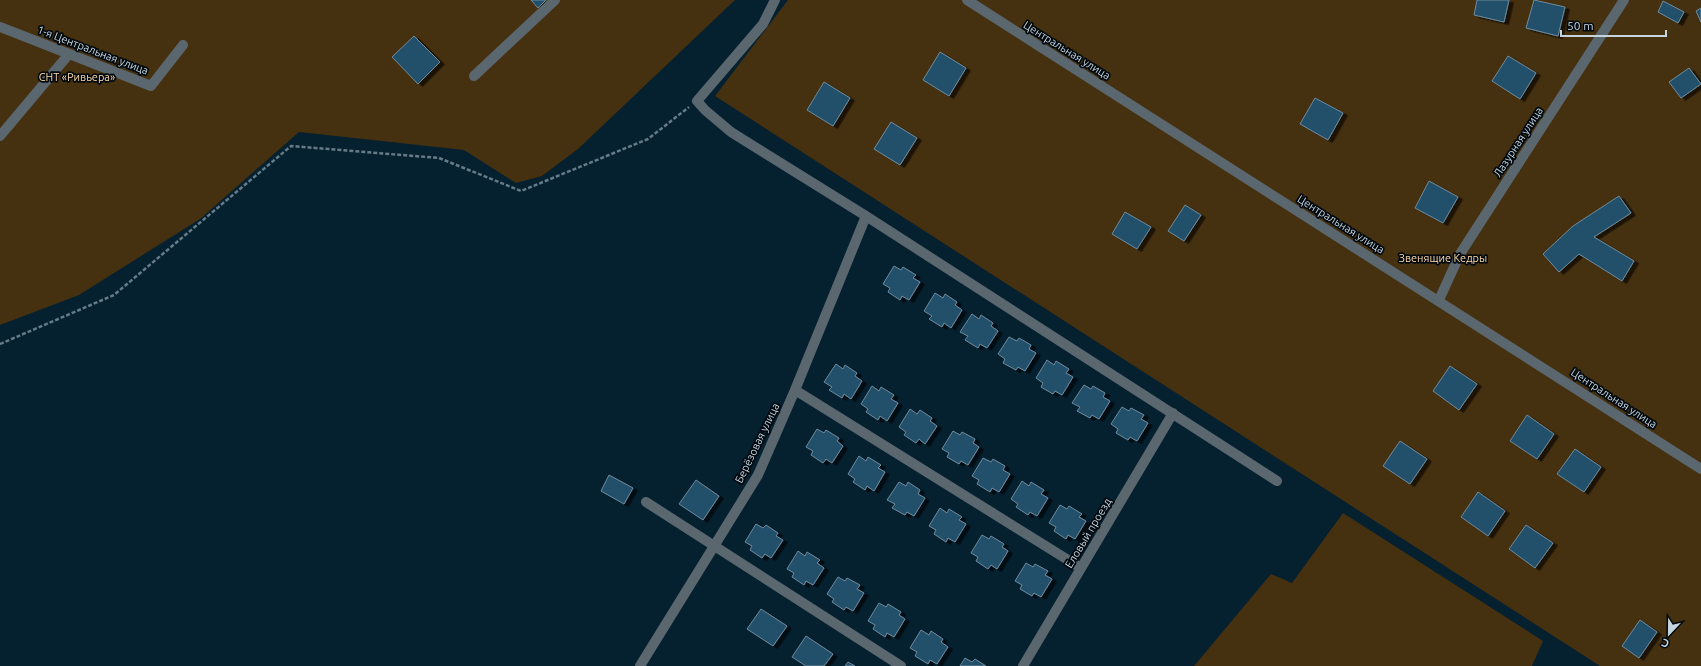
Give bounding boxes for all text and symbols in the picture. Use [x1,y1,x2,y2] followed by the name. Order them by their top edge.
[1561,12,1666,38] scale bar
[1021,18,1113,82] street label: Центральная улица
[1567,19,1594,32] text: 50 m
[36,23,150,77] street label: 1-я Центральная улица
[39,71,115,83] park label: СНТ «Ривьера»
[1491,105,1545,179] street label: Лазурная улица
[1295,192,1387,256] street label: Центральная улица
[1399,252,1487,264] park label: Звенящие Кедры
[1569,366,1659,430] street label: Центральная улица
[732,401,782,485] street label: Берёзовая улица
[1062,495,1114,570] street label: Еловый проезд
[1649,614,1689,654] north arrow
[1660,636,1671,650] text: С

